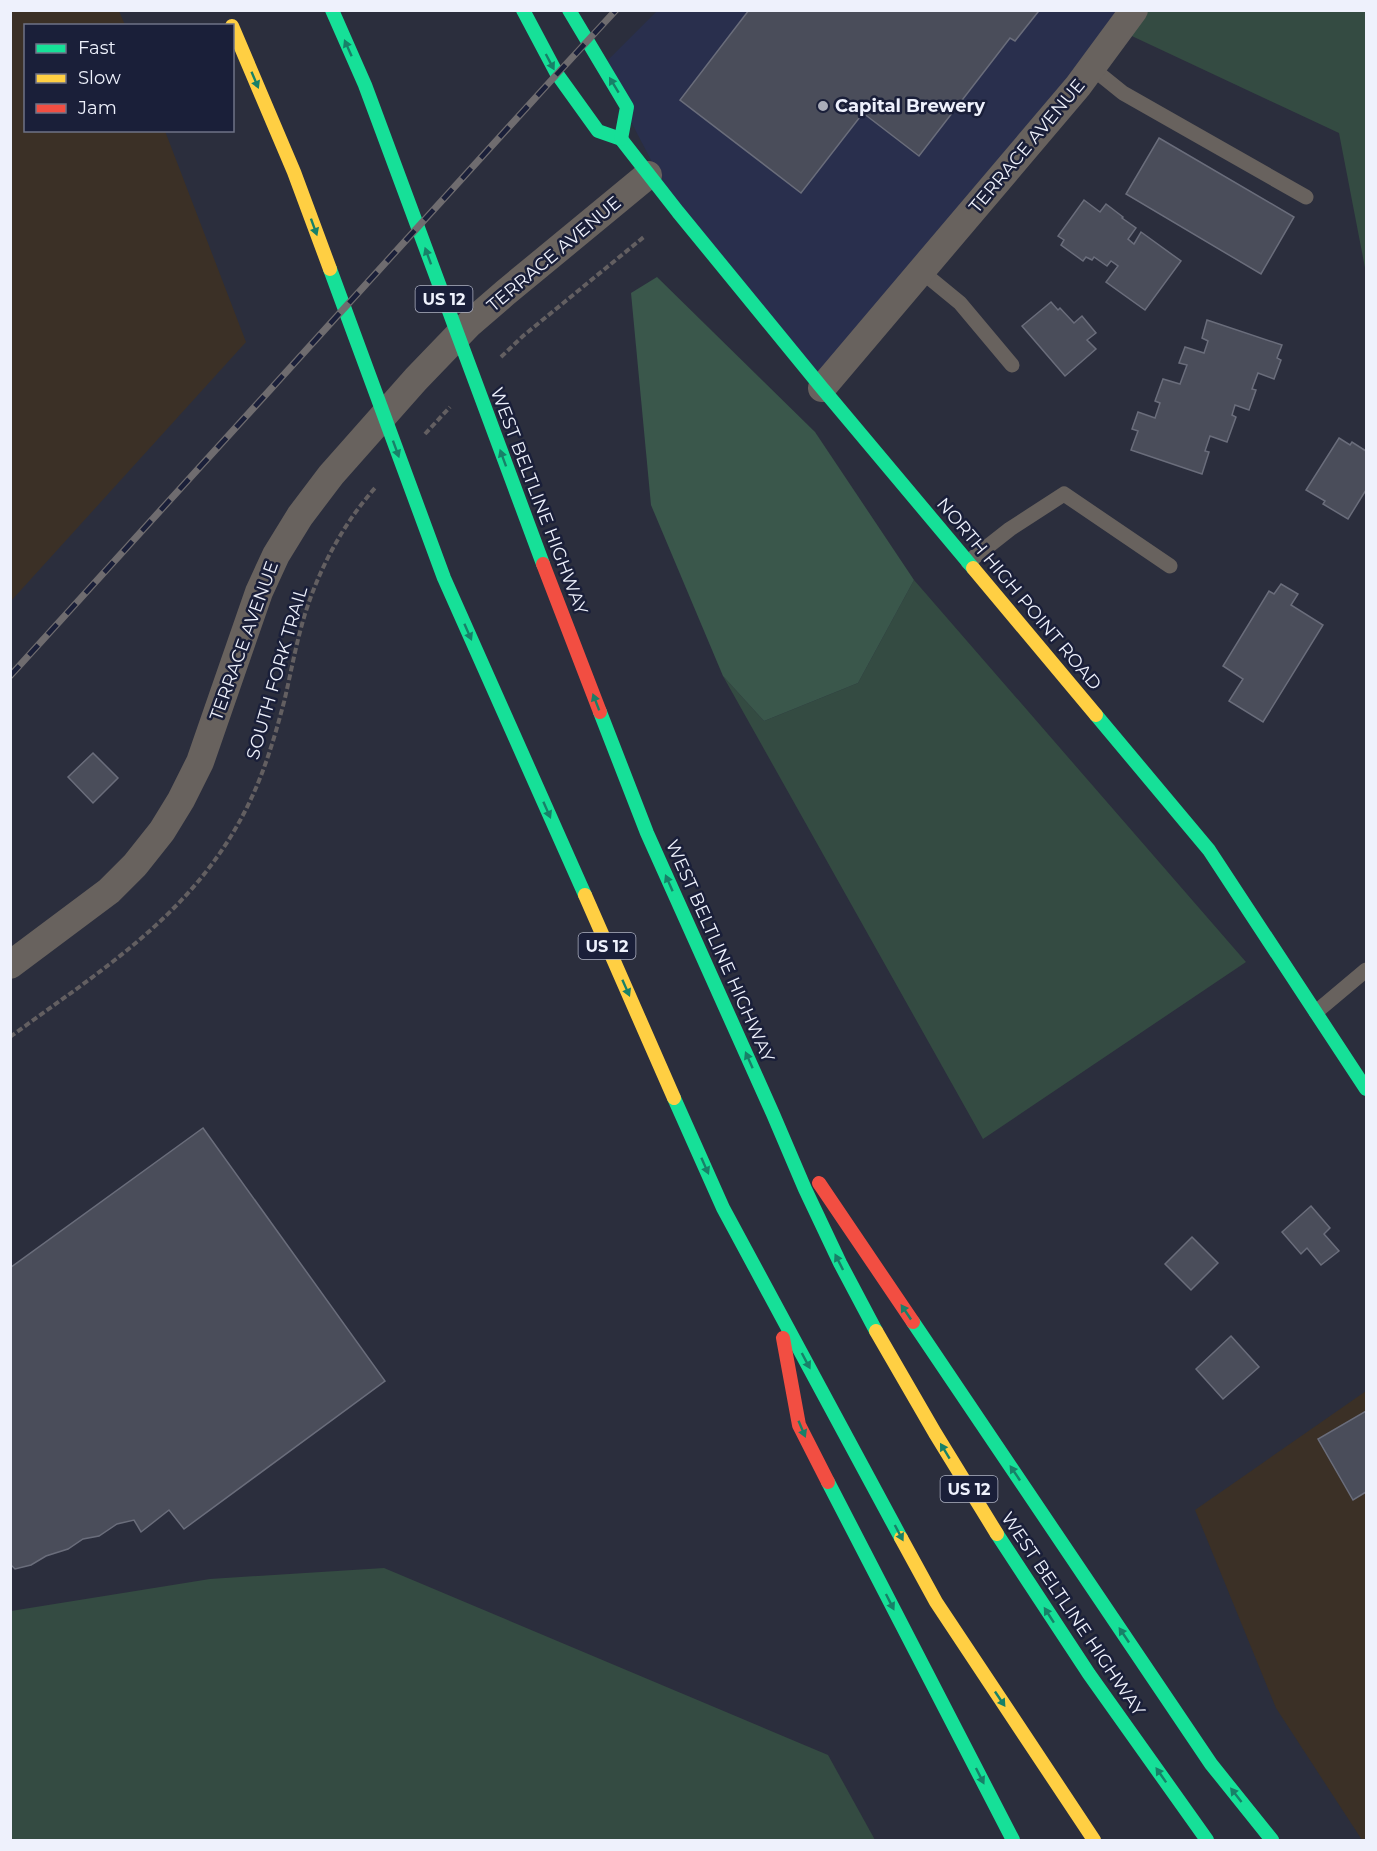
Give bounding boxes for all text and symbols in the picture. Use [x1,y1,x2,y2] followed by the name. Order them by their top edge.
[24,24,234,132] legend
[78,37,116,59] text: Fast
[343,39,353,57] one-way arrow
[545,53,555,71] one-way arrow
[78,67,121,89] text: Slow
[251,71,260,89] one-way arrow
[965,75,1089,217] street label: TERRACE AVENUE
[608,77,619,93] one-way arrow
[835,95,985,117] place label: Capital Brewery
[77,97,117,119] text: Jam
[816,99,830,113] marker: Capital Brewery
[483,192,625,316] street label: TERRACE AVENUE
[310,218,319,236] one-way arrow
[422,247,432,265] one-way arrow
[416,286,472,312] road number: US 12
[485,384,593,618] street label: WEST BELTLINE HIGHWAY
[392,441,402,459] one-way arrow
[497,449,507,467] one-way arrow
[932,493,1106,695] street label: NORTH HIGH POINT ROAD
[205,558,283,724] street label: TERRACE AVENUE
[242,584,312,762] street label: SOUTH FORK TRAIL
[463,623,472,640] one-way arrow
[591,693,600,711] one-way arrow
[542,801,552,819] one-way arrow
[661,836,779,1066] street label: WEST BELTLINE HIGHWAY
[665,874,674,891] one-way arrow
[578,933,636,959] road number: US 12
[621,980,630,997] one-way arrow
[744,1051,754,1069] one-way arrow
[700,1158,709,1175] one-way arrow
[835,1254,844,1271] one-way arrow
[900,1304,912,1320] one-way arrow
[801,1353,811,1370] one-way arrow
[797,1420,807,1438] one-way arrow
[940,1443,951,1459] one-way arrow
[1010,1465,1021,1481] one-way arrow
[940,1476,998,1502] road number: US 12
[996,1508,1150,1721] street label: WEST BELTLINE HIGHWAY
[894,1525,904,1542] one-way arrow
[886,1594,895,1611] one-way arrow
[1044,1607,1055,1624] one-way arrow
[1119,1627,1130,1643] one-way arrow
[994,1691,1005,1707] one-way arrow
[975,1767,984,1784] one-way arrow
[1155,1768,1167,1784] one-way arrow
[1230,1787,1242,1802] one-way arrow

